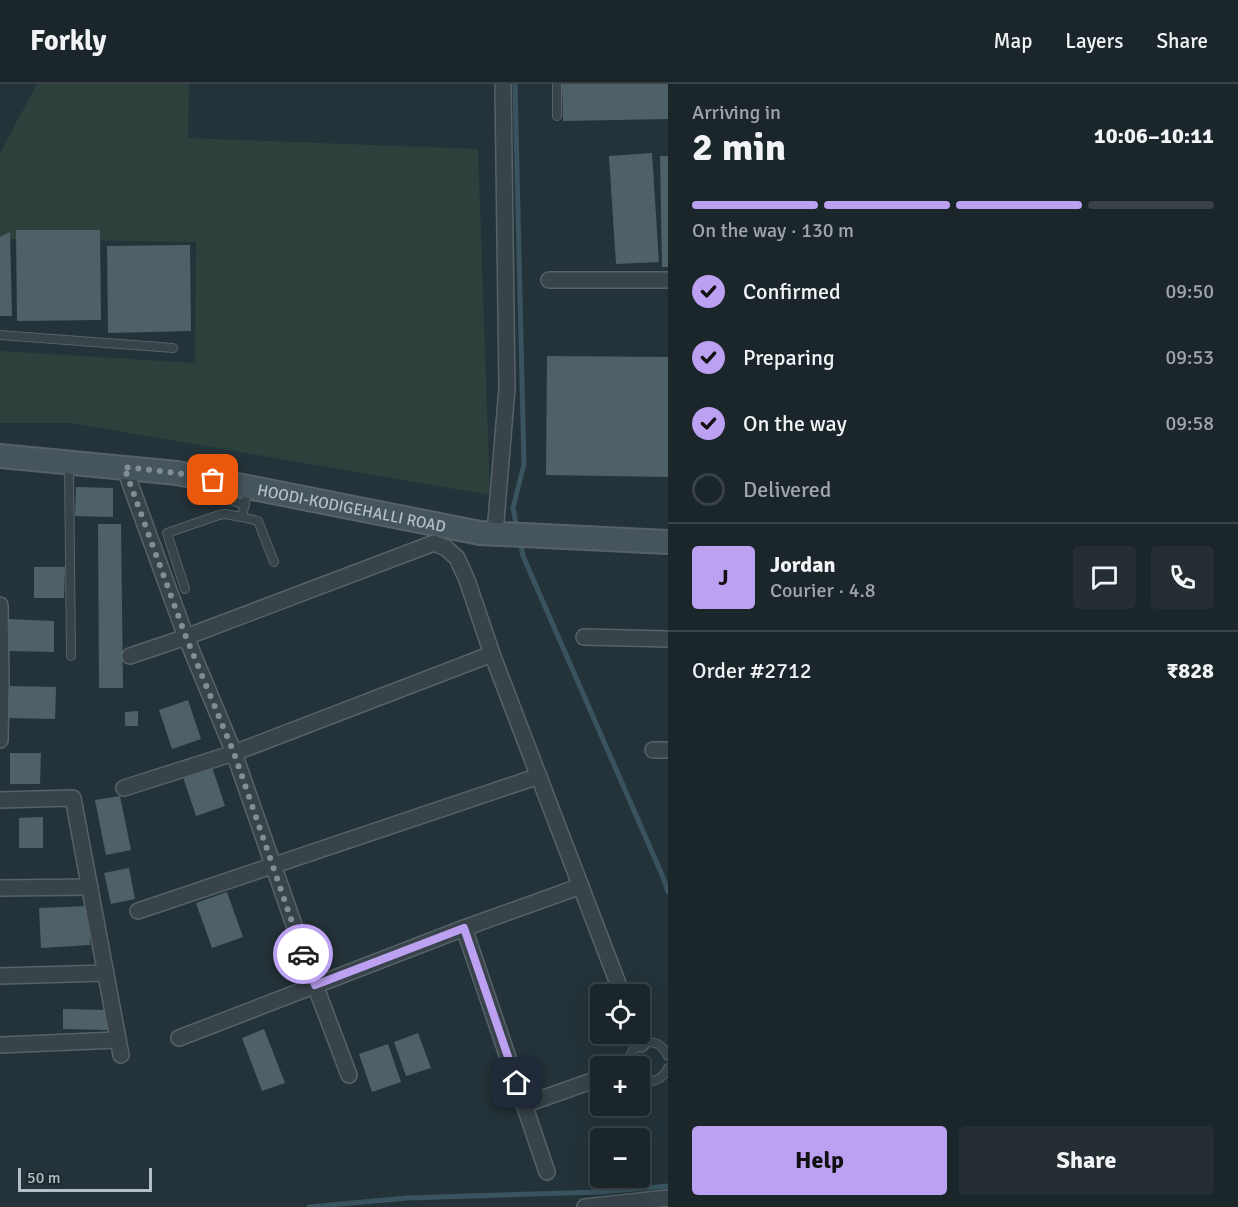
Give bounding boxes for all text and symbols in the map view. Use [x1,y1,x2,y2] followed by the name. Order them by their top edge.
[30,24,106,58] text: Forkly
[994,28,1032,54] text: Map
[1065,28,1123,54] text: Layers
[1156,28,1208,54] text: Share
[692,100,781,125] text: Arriving in
[1094,122,1214,149] text: 10:06–10:11
[692,123,786,171] text: 2 min
[692,218,854,243] text: On the way · 130 m
[692,275,725,308] icon: check
[743,278,841,305] text: Confirmed
[1165,279,1214,304] text: 09:50
[692,341,725,374] icon: check
[743,344,835,371] text: Preparing
[1165,345,1214,370] text: 09:53
[692,407,725,440] icon: check
[743,410,847,437] text: On the way
[1165,411,1214,436] text: 09:58
[187,454,238,505] pin
[196,463,229,496] icon: bag
[743,476,831,503] text: Delivered
[255,480,448,537] street label: HOODI-KODIGEHALLI ROAD
[1073,546,1136,609] button: chat
[1151,546,1214,609] button: phone
[770,551,836,578] text: Jordan
[718,564,729,591] text: J
[770,578,876,603] text: Courier · 4.8
[692,657,812,684] text: Order #2712
[1166,657,1214,684] text: ₹828
[273,924,333,984] courier
[287,938,320,971] icon: car
[590,984,650,1188] map controls
[590,984,650,1044] button: locate
[590,1056,650,1116] button: +
[491,1057,542,1108] pin
[500,1066,533,1099] icon: home
[692,1126,947,1195] button: Help
[959,1126,1214,1195] button: Share
[590,1128,650,1188] button: −
[18,1165,152,1192] scale bar
[27,1168,61,1188] text: 50 m

